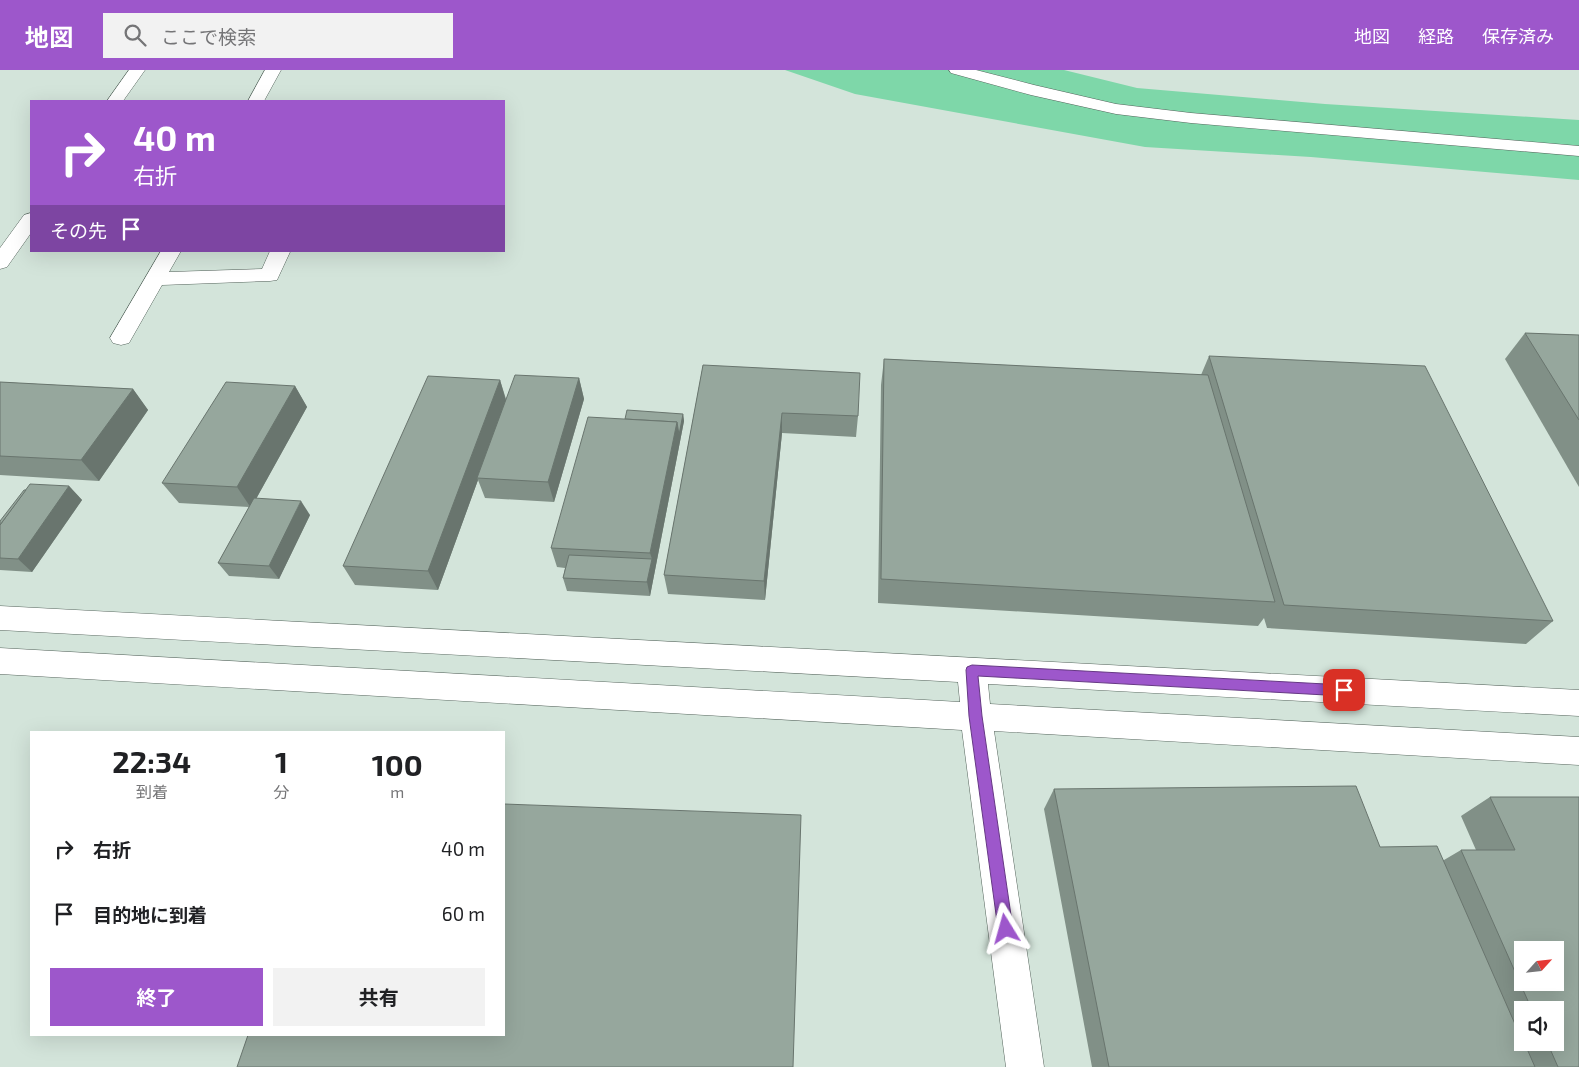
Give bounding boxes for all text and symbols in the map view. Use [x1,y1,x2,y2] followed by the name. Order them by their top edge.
[103,13,453,58] search box
[121,21,149,49] icon: search
[25,22,73,51] text: 地図
[161,25,256,48] text: ここで検索
[1354,25,1390,47] text: 地図
[1418,25,1454,47] text: 経路
[1482,25,1554,47] text: 保存済み
[133,116,216,158] text: 40 m
[50,120,115,185] icon: right
[133,162,177,188] text: 右折
[117,215,145,243] icon: arrive
[50,219,107,242] text: その先
[1323,669,1365,711] pin
[1330,676,1358,704] icon: arrive
[112,743,191,779] text: 22:34
[275,743,288,779] text: 1
[372,746,423,782] text: 100
[136,782,168,801] text: 到着
[273,782,289,801] text: 分
[390,782,404,801] text: m
[50,835,78,863] icon: right
[441,837,485,860] text: 40 m
[93,838,131,861] text: 右折
[50,900,78,928] icon: arrive
[442,902,485,925] text: 60 m
[979,902,1031,954] position arrow
[93,903,207,926] text: 目的地に到着
[1514,941,1564,991] north arrow
[1514,941,1564,1051] map controls
[50,968,263,1026] button: 終了
[273,968,485,1026] button: 共有
[1514,1001,1564,1051] button: sound

